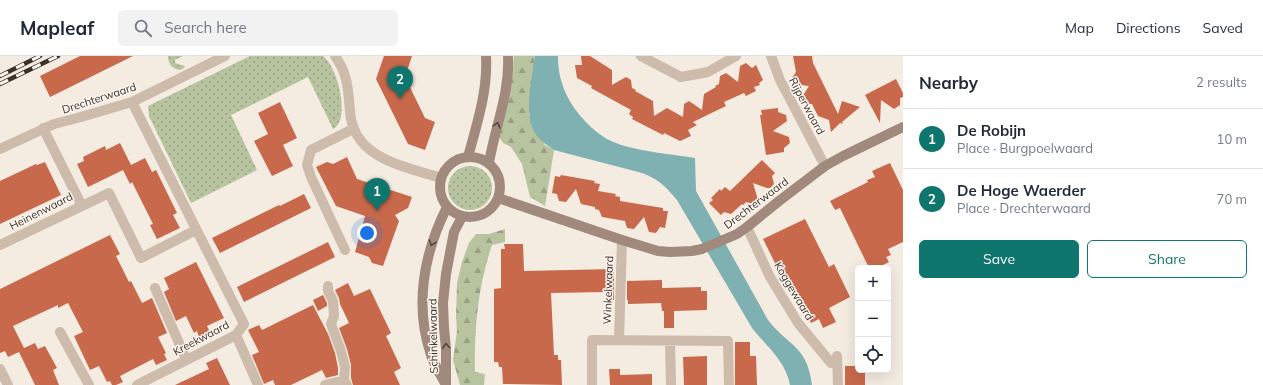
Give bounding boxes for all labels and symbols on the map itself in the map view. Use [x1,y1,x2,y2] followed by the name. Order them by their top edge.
[387,66,413,99] pin: 2
[786,75,828,137] street label: Rijperwaard
[60,79,138,117] street label: Drechterwaard
[492,122,501,129] one-way arrow
[721,174,791,232] street label: Drechterwaard
[364,178,390,211] pin: 1
[7,189,75,233] street label: Heinenwaard
[357,223,377,243] your location
[428,239,437,246] one-way arrow
[600,255,616,325] street label: Winkelwaard
[771,259,817,323] street label: Koggewaard
[425,298,441,374] street label: Schinkelwaard
[171,317,231,359] street label: Kreekwaard
[441,343,450,349] one-way arrow

